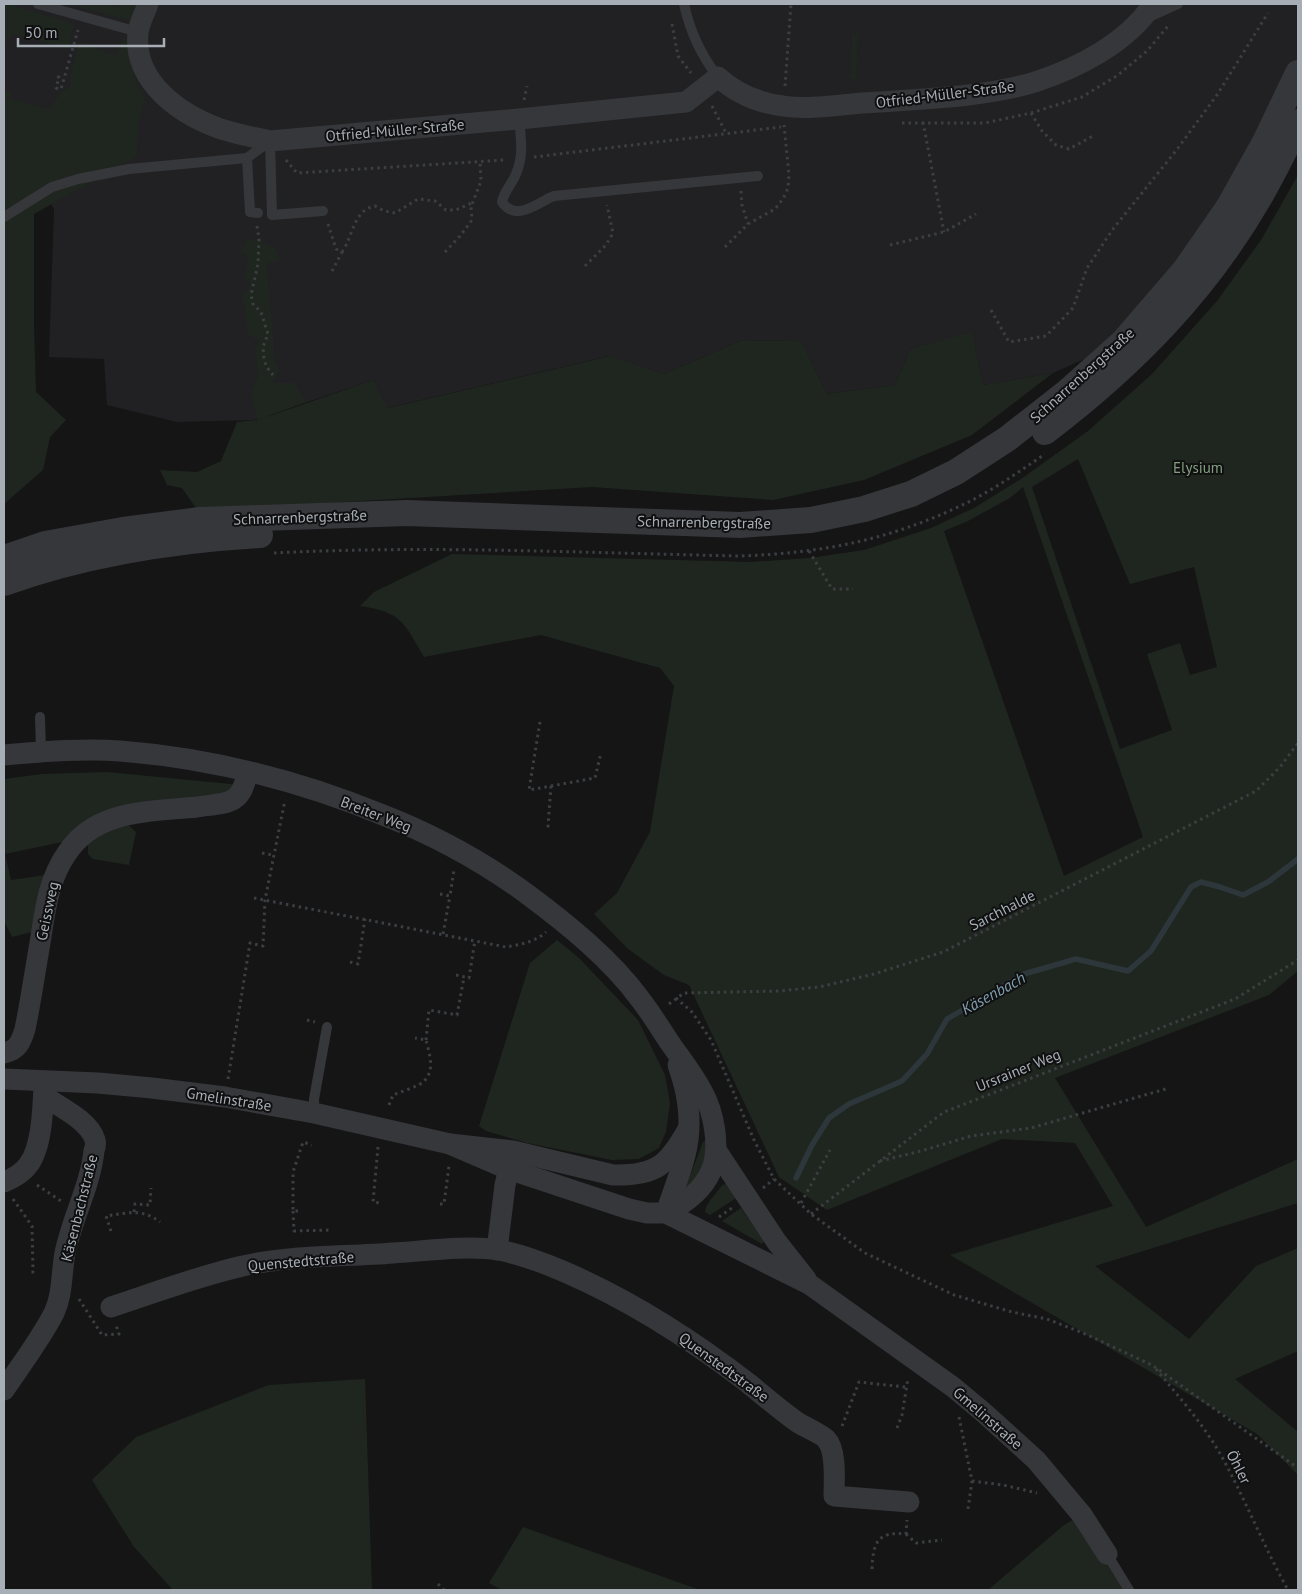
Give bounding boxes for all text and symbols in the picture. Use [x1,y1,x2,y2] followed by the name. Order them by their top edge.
[18,15,164,47] scale bar
[25,23,58,42] text: 50 m
[875,76,1015,112] street label: Otfried-Müller-Straße
[325,114,465,146] street label: Otfried-Müller-Straße
[1026,323,1138,427] street label: Schnarrenbergstraße
[1173,458,1223,477] park label: Elysium
[233,505,367,529] street label: Schnarrenbergstraße
[637,511,771,533] street label: Schnarrenbergstraße
[338,792,414,836] street label: Breiter Weg
[31,880,63,942] street label: Geissweg
[966,885,1038,935] street label: Sarchhalde
[958,967,1028,1019] water label: Käsenbach
[973,1044,1063,1096] street label: Ursrainer Weg
[185,1083,273,1115] street label: Gmelinstraße
[57,1152,101,1264] street label: Käsenbachstraße
[247,1247,355,1275] street label: Quenstedtstraße
[675,1328,773,1406] street label: Quenstedtstraße
[949,1383,1027,1453] street label: Gmelinstraße
[1222,1447,1256,1487] street label: Öhler

